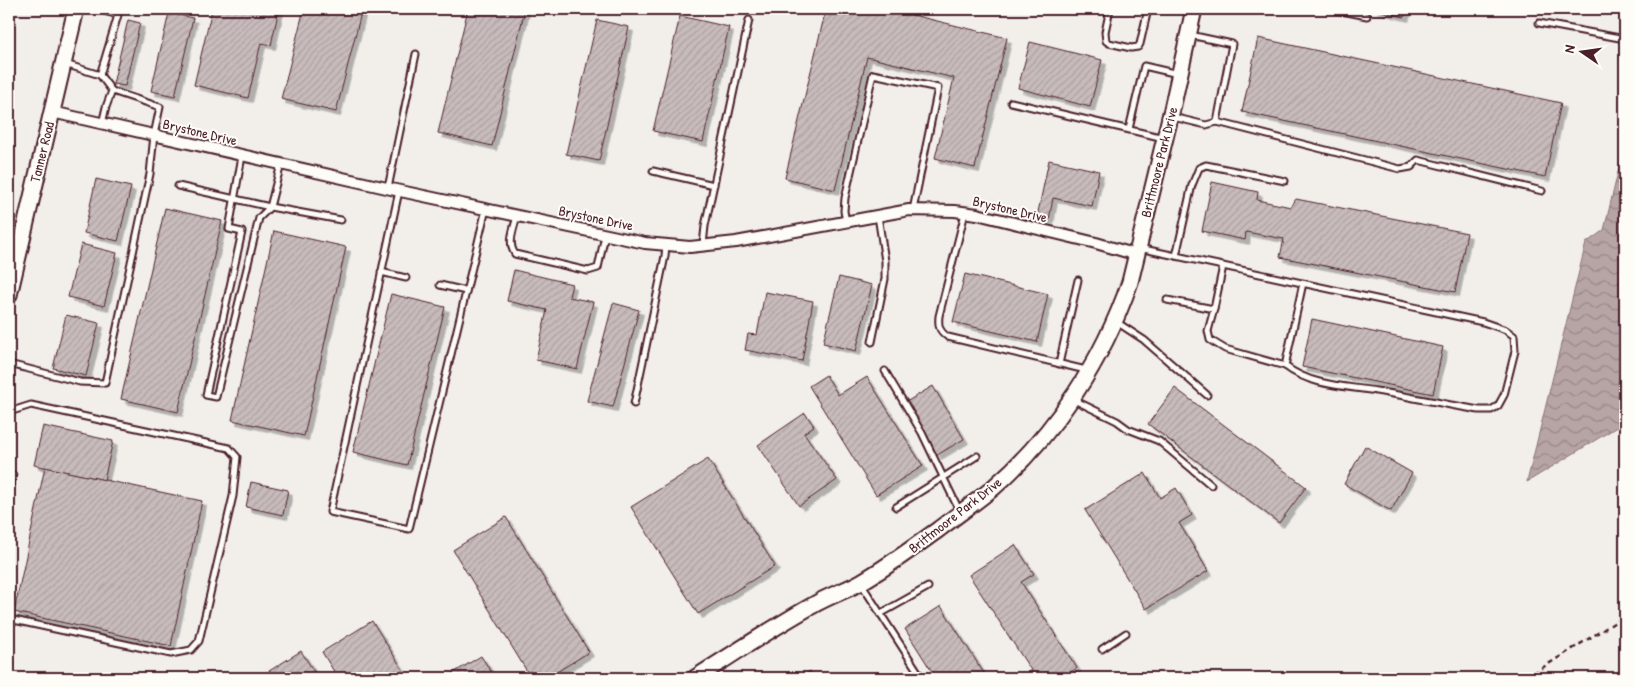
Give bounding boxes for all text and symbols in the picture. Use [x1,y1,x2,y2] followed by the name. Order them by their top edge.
[1556,28,1606,78] north arrow
[1559,43,1579,55] text: N
[1136,104,1182,219] street label: Brittmoore Park Drive
[161,114,240,150] street label: Brystone Drive
[25,119,58,184] street label: Tanner Road
[971,191,1050,227] street label: Brystone Drive
[557,200,636,236] street label: Brystone Drive
[904,472,1005,557] street label: Brittmoore Park Drive

